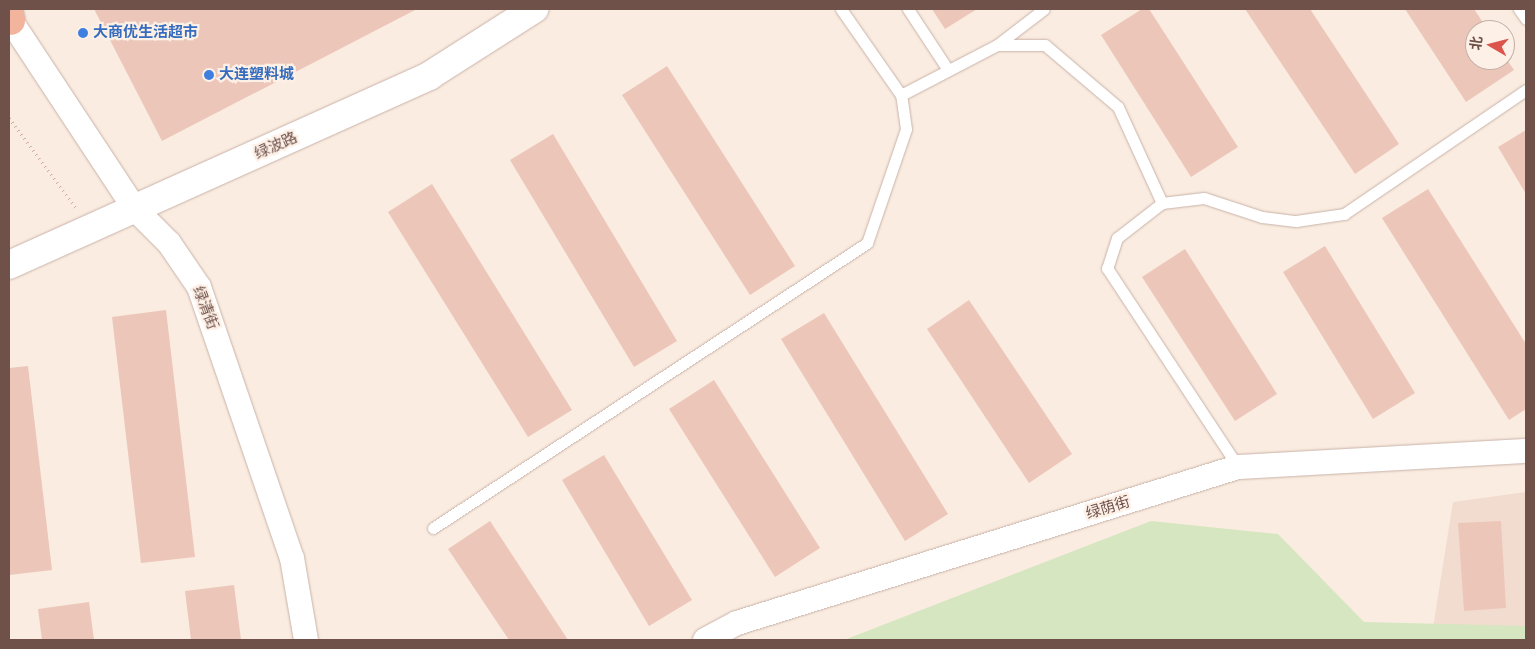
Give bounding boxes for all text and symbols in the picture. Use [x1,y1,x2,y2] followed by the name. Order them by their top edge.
[1465,20,1515,70] north arrow
[93,24,198,42] place label: 大商优生活超市
[77,27,89,39] marker: 大商优生活超市
[1467,35,1485,51] text: 北
[219,66,294,84] place label: 大连塑料城
[203,69,215,81] marker: 大连塑料城
[252,129,300,163] street label: 绿波路
[189,284,221,332] street label: 绿清街
[1084,493,1132,523] street label: 绿荫街

